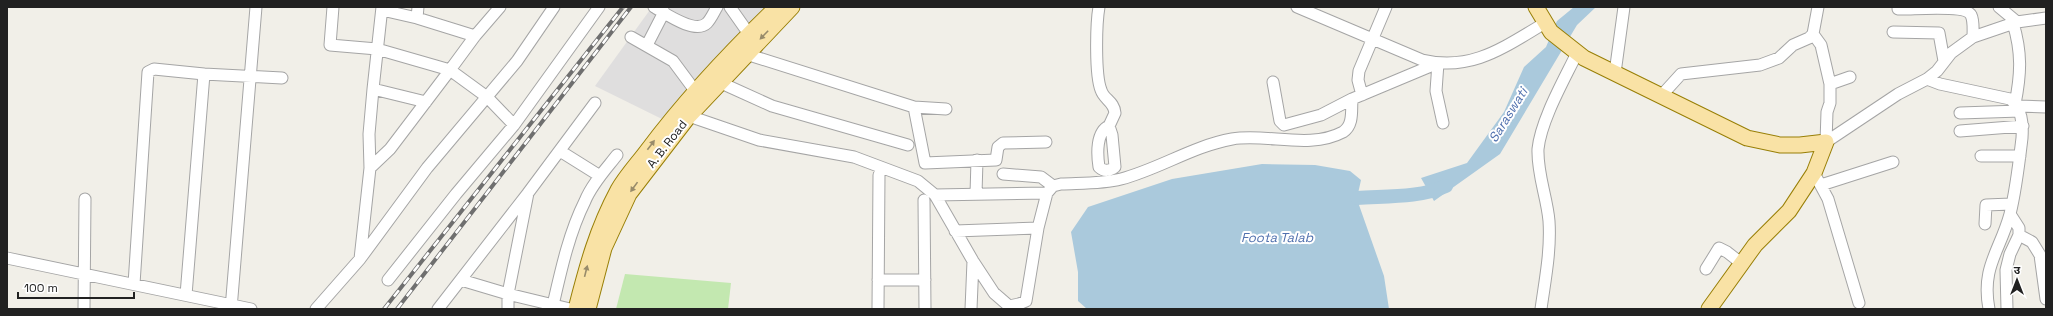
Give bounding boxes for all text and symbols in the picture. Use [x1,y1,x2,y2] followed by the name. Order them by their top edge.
[760,30,769,40] one-way arrow
[1485,83,1532,145] water label: Saraswati
[643,117,691,171] street label: A. B. Road
[647,139,656,150] one-way arrow
[630,181,638,192] one-way arrow
[1241,229,1314,246] water label: Foota Talab
[1997,260,2037,300] north arrow
[2014,263,2021,277] text: उ
[583,265,589,277] one-way arrow
[18,274,134,300] scale bar
[24,280,58,296] text: 100 m

